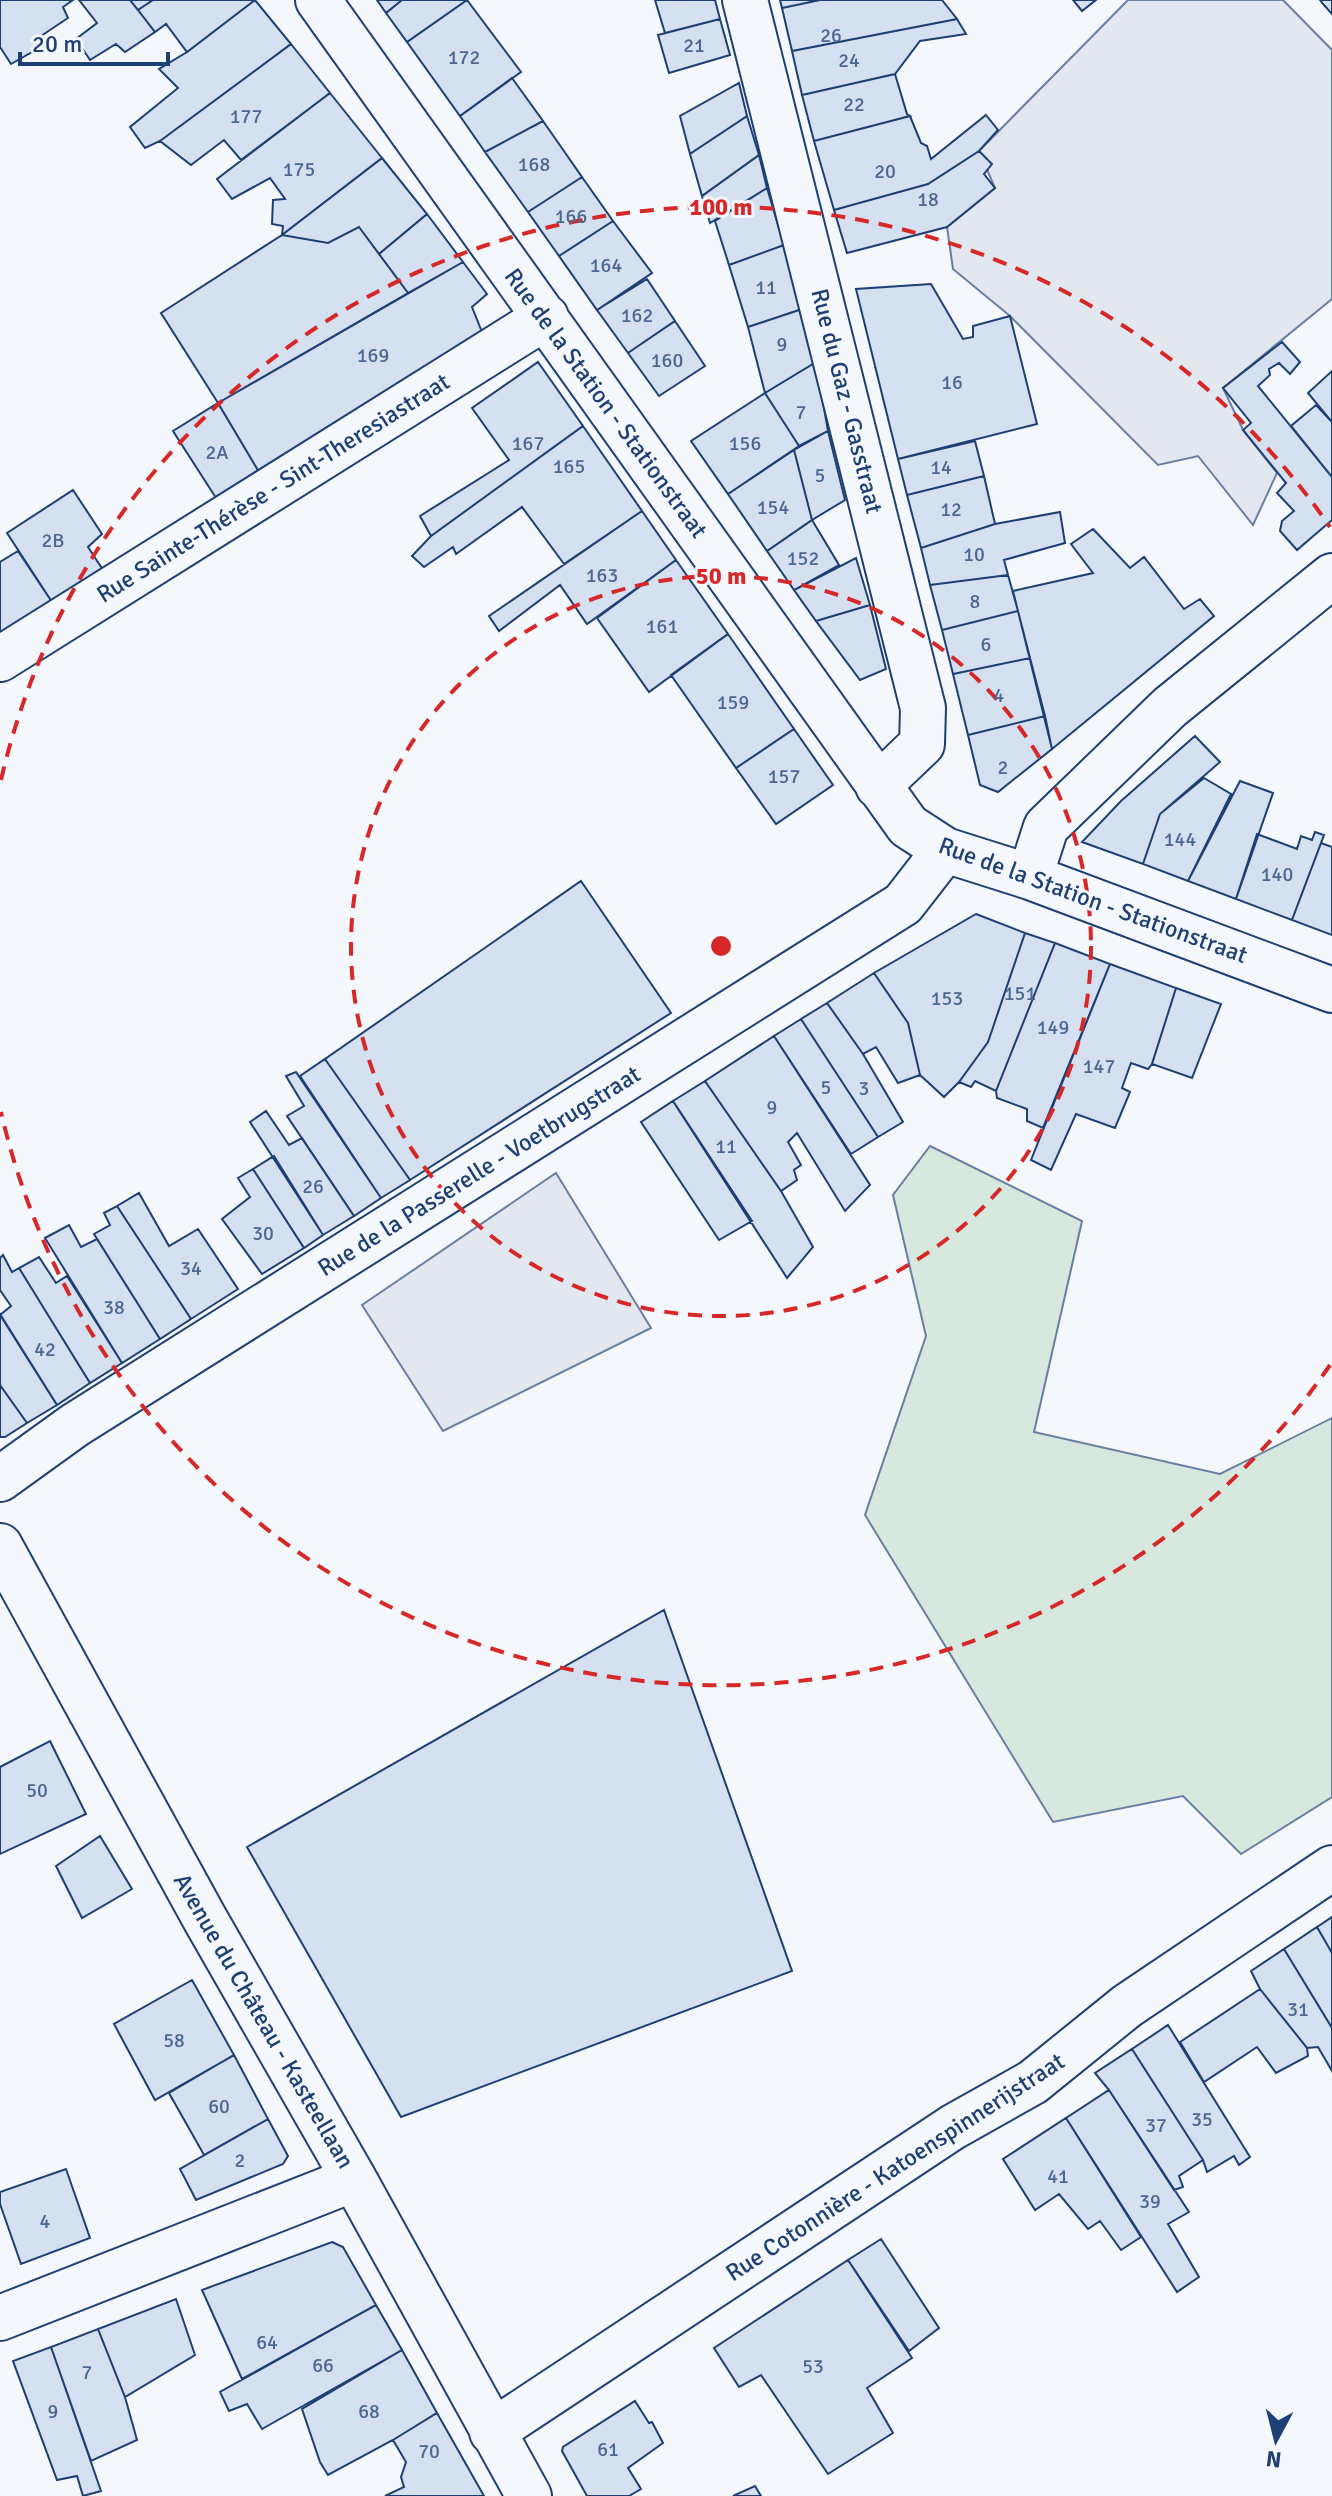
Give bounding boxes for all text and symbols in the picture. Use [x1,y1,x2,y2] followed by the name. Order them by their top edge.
[20,16,168,66] scale bar
[820,23,842,48] house number: 26
[32,29,82,59] text: 20 m
[683,33,705,58] house number: 21
[448,45,480,70] house number: 172
[838,48,860,73] house number: 24
[843,92,865,117] house number: 22
[230,104,262,129] house number: 177
[518,152,550,177] house number: 168
[283,157,315,182] house number: 175
[874,159,896,184] house number: 20
[917,187,939,212] house number: 18
[689,192,753,222] text: 100 m
[555,204,587,229] house number: 166
[590,253,622,278] house number: 164
[498,262,714,544] street label: Rue de la Station - Stationstraat
[755,275,777,300] house number: 11
[805,285,889,517] street label: Rue du Gaz - Gasstraat
[621,303,653,328] house number: 162
[777,332,787,357] house number: 9
[357,343,389,368] house number: 169
[651,348,683,373] house number: 160
[91,367,455,609] street label: Rue Sainte-Thérèse - Sint-Theresiastraat
[941,370,963,395] house number: 16
[796,400,806,425] house number: 7
[512,431,544,456] house number: 167
[729,431,761,456] house number: 156
[205,440,229,465] house number: 2A
[553,454,585,479] house number: 165
[930,455,952,480] house number: 14
[815,463,825,488] house number: 5
[757,495,789,520] house number: 154
[940,497,962,522] house number: 12
[42,528,64,553] house number: 2B
[963,542,985,567] house number: 10
[787,546,819,571] house number: 152
[696,561,746,591] text: 50 m
[586,563,618,588] house number: 163
[970,589,980,614] house number: 8
[646,614,678,639] house number: 161
[981,632,991,657] house number: 6
[994,683,1005,708] house number: 4
[717,690,749,715] house number: 159
[998,755,1008,780] house number: 2
[768,764,800,789] house number: 157
[1164,827,1196,852] house number: 144
[935,830,1251,970] street label: Rue de la Station - Stationstraat
[1261,862,1293,887] house number: 140
[707,932,735,960] centre of rings
[1004,981,1036,1006] house number: 151
[931,986,963,1011] house number: 153
[1037,1015,1069,1040] house number: 149
[1083,1054,1115,1079] house number: 147
[312,1059,646,1283] street label: Rue de la Passerelle - Voetbrugstraat
[821,1075,831,1100] house number: 5
[859,1076,869,1101] house number: 3
[767,1095,777,1120] house number: 9
[715,1134,737,1159] house number: 11
[302,1174,324,1199] house number: 26
[252,1221,274,1246] house number: 30
[180,1256,202,1281] house number: 34
[103,1295,125,1320] house number: 38
[34,1337,56,1362] house number: 42
[26,1778,48,1803] house number: 50
[167,1868,361,2174] street label: Avenue du Château - Kasteellaan
[1287,1997,1309,2022] house number: 31
[163,2028,185,2053] house number: 58
[720,2046,1070,2288] street label: Rue Cotonnière - Katoenspinnerijstraat
[208,2094,230,2119] house number: 60
[1191,2107,1213,2132] house number: 35
[1145,2113,1167,2138] house number: 37
[235,2148,245,2173] house number: 2
[1047,2164,1069,2189] house number: 41
[1139,2189,1161,2214] house number: 39
[40,2209,51,2234] house number: 4
[256,2330,278,2355] house number: 64
[312,2353,334,2378] house number: 66
[802,2354,824,2379] house number: 53
[82,2360,92,2385] house number: 7
[48,2399,58,2424] house number: 9
[358,2399,380,2424] house number: 68
[1236,2400,1316,2480] north arrow
[597,2437,619,2462] house number: 61
[418,2439,440,2464] house number: 70
[1264,2445,1283,2474] text: N

